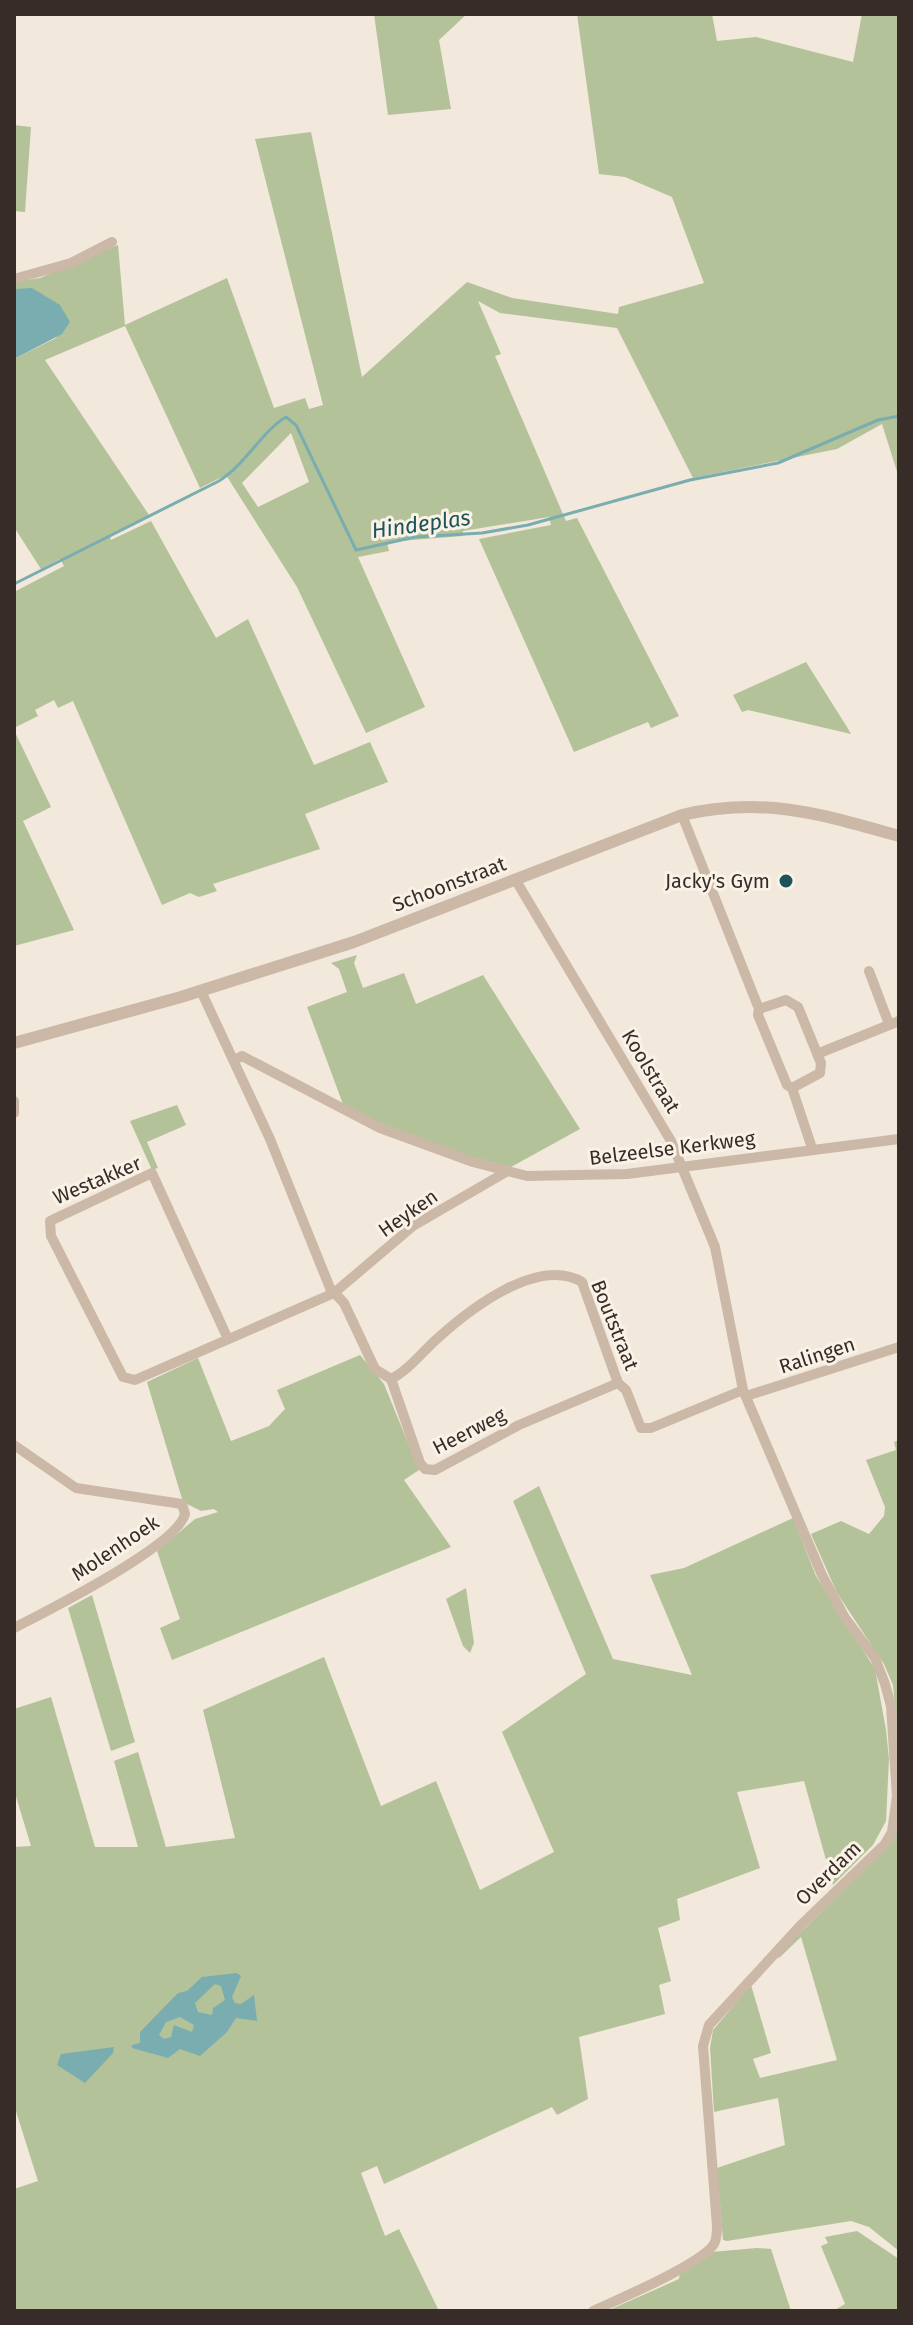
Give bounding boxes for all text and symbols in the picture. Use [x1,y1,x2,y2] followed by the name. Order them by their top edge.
[370,504,472,544] water label: Hindeplas
[389,851,510,917] street label: Schoonstraat
[665,869,770,893] place label: Jacky's Gym
[777,872,795,890] marker: Jacky's Gym
[617,1025,686,1118] street label: Koolstraat
[588,1126,757,1170] street label: Belzeelse Kerkweg
[49,1151,145,1209] street label: Westakker
[374,1184,442,1242] street label: Heyken
[586,1276,644,1374] street label: Boutstraat
[776,1331,858,1379] street label: Ralingen
[428,1402,510,1460] street label: Heerweg
[67,1510,164,1586] street label: Molenhoek
[790,1836,866,1910] street label: Overdam

